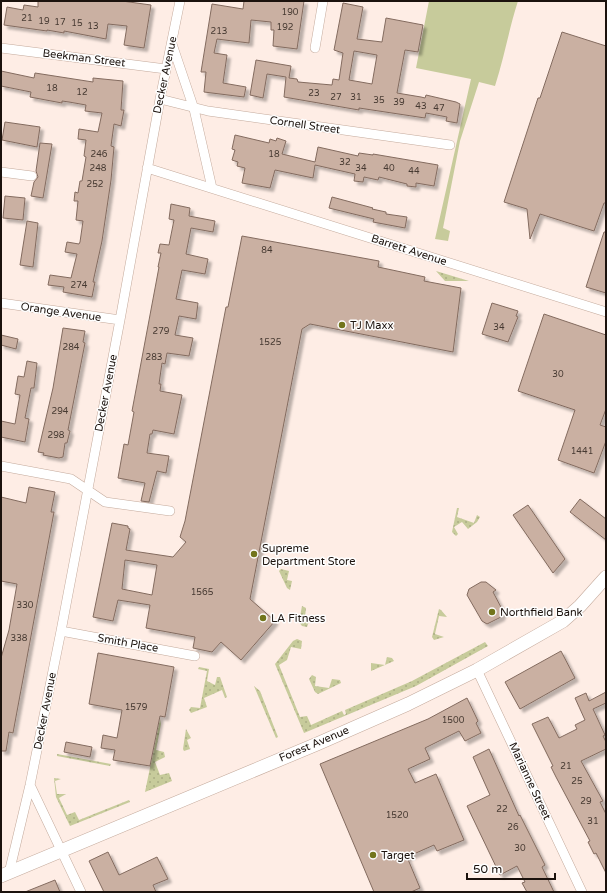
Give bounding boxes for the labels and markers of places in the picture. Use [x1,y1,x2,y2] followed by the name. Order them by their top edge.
[350,319,394,332] place label: TJ Maxx
[337,320,347,330] marker: TJ Maxx
[262,542,355,568] place label: Supreme Department Store
[249,549,259,559] marker: Supreme Department Store
[500,606,583,619] place label: Northfield Bank
[487,607,497,617] marker: Northfield Bank
[271,612,325,625] place label: LA Fitness
[258,613,268,623] marker: LA Fitness
[381,849,414,862] place label: Target
[368,850,378,860] marker: Target

